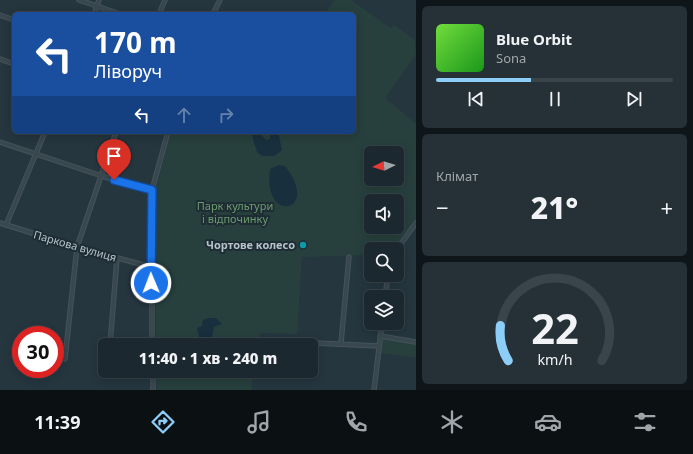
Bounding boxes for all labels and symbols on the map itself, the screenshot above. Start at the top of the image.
pin [97,139,131,180]
north arrow [364,146,404,186]
park label: Парк культури і відпочинку [197,198,273,226]
street label: Паркова вулиця [32,226,118,265]
place label: Чортове колесо [206,237,295,252]
marker: Чортове колесо [298,240,308,250]
position arrow [130,262,172,304]
speed limit sign: 30 [12,326,64,378]

